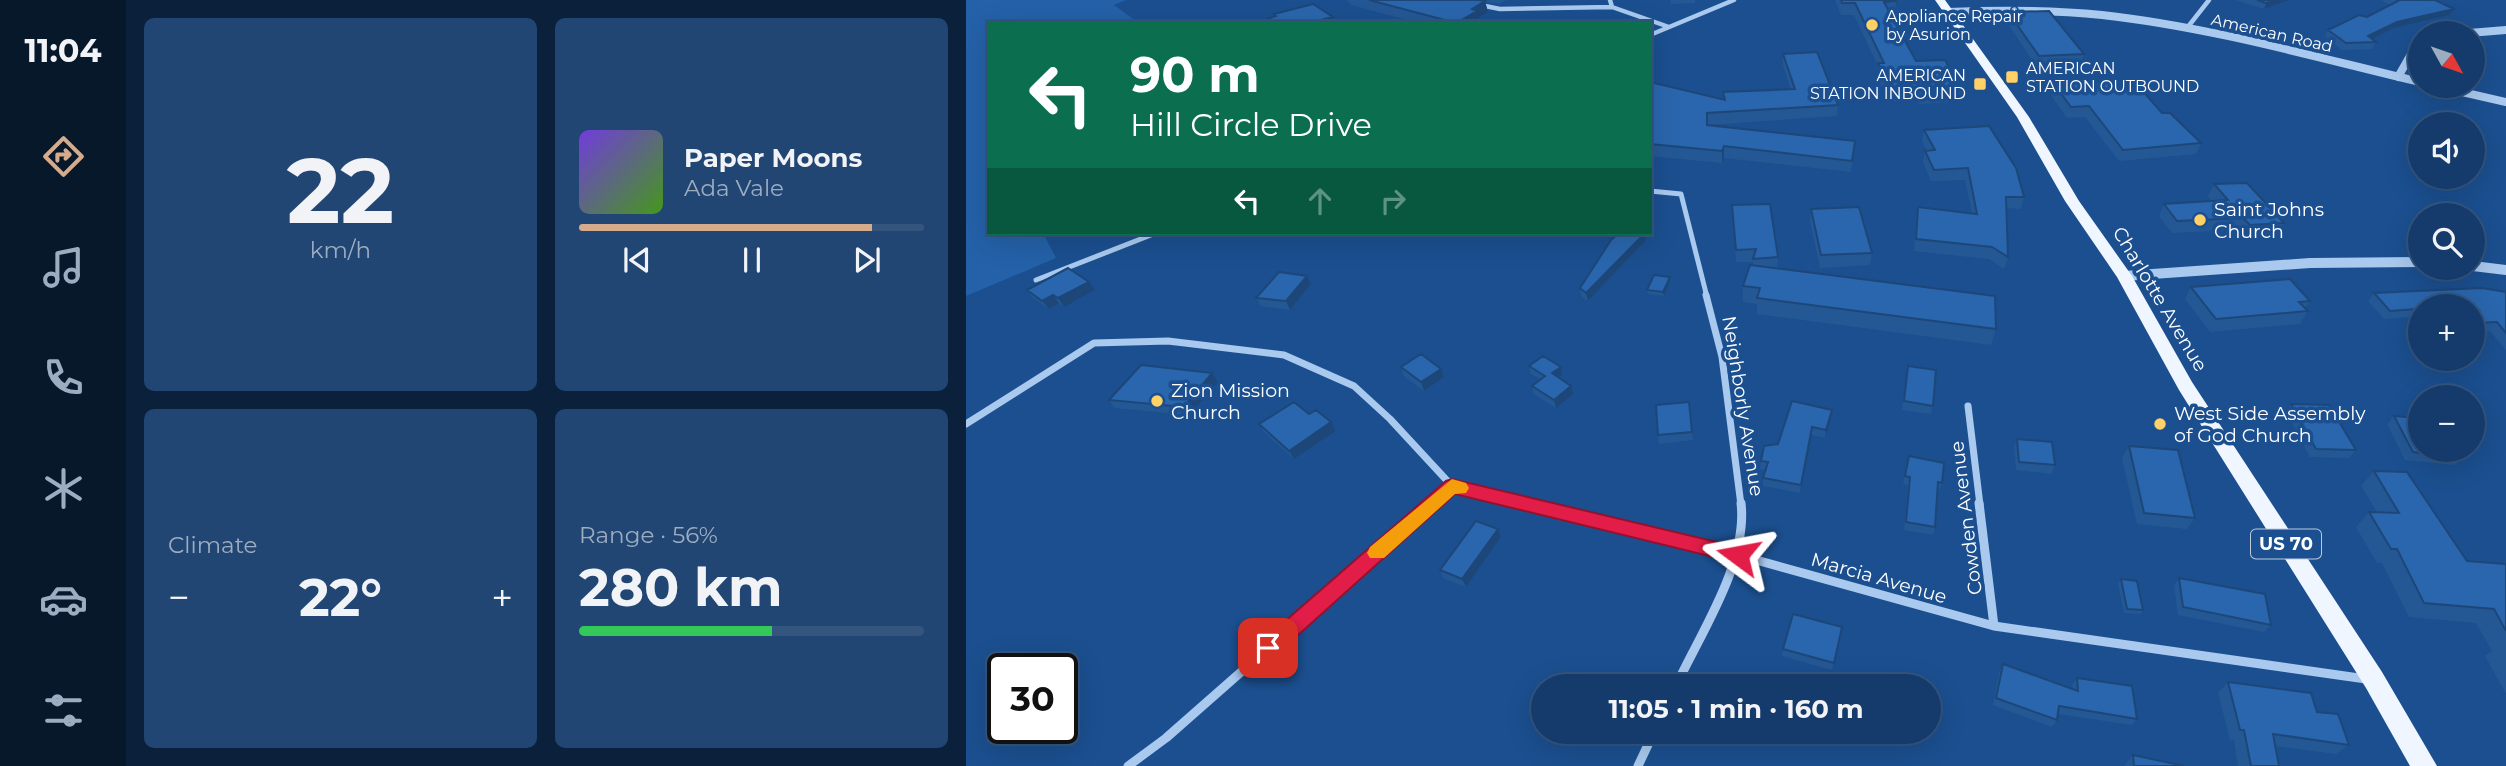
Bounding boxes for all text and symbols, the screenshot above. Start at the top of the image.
place label: Appliance Repair by Asurion [1886,7,2023,44]
street label: American Road [2209,10,2335,56]
marker: Appliance Repair by Asurion [1864,17,1880,33]
north arrow [2408,21,2485,98]
map controls [2408,21,2485,462]
text: 11:04 [24,31,102,70]
text: 90 m [1130,45,1260,104]
icon: left [1015,49,1106,140]
place label: AMERICAN STATION OUTBOUND [2026,59,2199,96]
place label: AMERICAN STATION INBOUND [1810,66,1966,103]
marker: AMERICAN STATION OUTBOUND [2004,69,2020,85]
marker: AMERICAN STATION INBOUND [1972,76,1988,92]
text: Hill Circle Drive [1130,105,1372,144]
button: sound [2408,112,2485,189]
icon: directions [39,132,88,181]
text: 22 [287,135,394,246]
text: Paper Moons [684,142,862,174]
text: Ada Vale [684,174,784,202]
icon: left [1228,182,1266,220]
icon: ahead [1301,182,1339,220]
icon: right [1374,182,1412,220]
place label: Saint Johns Church [2214,198,2324,243]
button: search [2408,203,2485,280]
marker: Saint Johns Church [2192,212,2208,228]
street label: Charlotte Avenue [2108,222,2212,376]
text: km/h [310,236,371,264]
icon: previous [618,241,656,279]
icon: pause [733,241,771,279]
icon: next [848,241,886,279]
icon: music [39,243,88,292]
button: + [2408,294,2485,371]
street label: Neighborly Avenue [1717,314,1769,498]
icon: phone [39,353,88,402]
place label: Zion Mission Church [1171,379,1290,424]
button: − [2408,385,2485,462]
marker: Zion Mission Church [1149,393,1165,409]
place label: West Side Assembly of God Church [2174,402,2366,447]
marker: West Side Assembly of God Church [2152,416,2168,432]
street label: Cowden Avenue [1945,440,1987,596]
icon: climate [39,464,88,513]
position arrow [1701,518,1775,592]
text: Range · 56% [579,521,718,549]
road number: US 70 [2251,530,2321,558]
text: Climate [168,531,257,559]
street label: Marcia Avenue [1808,548,1950,608]
text: 280 km [579,556,782,619]
text: 22° [299,566,382,629]
text: − [168,574,190,621]
text: + [491,574,513,621]
icon: car [39,575,88,624]
pin [1238,618,1298,678]
icon: arrive [1249,629,1287,667]
speed limit sign: 30 [987,653,1078,744]
icon: filters [39,686,88,735]
text: 11:05 · 1 min · 160 m [1608,693,1864,725]

